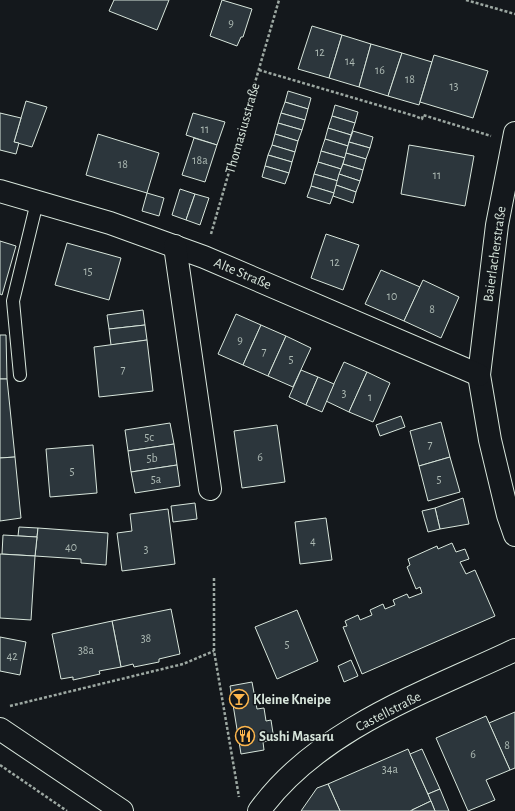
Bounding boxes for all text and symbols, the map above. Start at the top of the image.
house number: 9 [228,17,234,29]
house number: 12 [315,46,325,58]
house number: 14 [345,55,355,67]
house number: 16 [375,64,385,76]
house number: 18 [405,73,415,85]
house number: 13 [449,80,459,92]
street label: Thomasiusstraße [223,81,263,175]
house number: 11 [201,123,209,135]
house number: 18a [192,154,208,166]
house number: 18 [118,158,128,170]
house number: 11 [433,169,441,181]
street label: Baierlacherstraße [481,205,509,303]
street label: Alte Straße [212,256,273,292]
house number: 12 [330,256,340,268]
house number: 15 [83,265,93,277]
house number: 10 [387,290,397,302]
house number: 8 [429,303,435,315]
house number: 9 [237,334,243,346]
house number: 7 [261,345,267,357]
house number: 5 [288,353,294,365]
house number: 7 [120,363,126,375]
house number: 3 [342,387,347,399]
house number: 1 [368,391,372,403]
house number: 5c [144,431,154,443]
house number: 7 [427,438,433,450]
house number: 6 [257,451,263,463]
house number: 5b [146,452,158,464]
house number: 5 [69,465,75,477]
house number: 5a [151,473,162,485]
house number: 5 [436,473,442,485]
house number: 4 [310,535,316,547]
house number: 40 [65,541,77,553]
house number: 3 [144,543,149,555]
house number: 38 [141,632,152,644]
house number: 5 [284,638,290,650]
house number: 38a [78,644,95,656]
house number: 42 [6,650,18,662]
bar icon: Kleine Kneipe [228,688,250,710]
street label: Castellstraße [354,689,423,734]
place label: Kleine Kneipe [253,693,331,707]
restaurant icon: Sushi Masaru [234,725,256,747]
place label: Sushi Masaru [259,730,335,744]
house number: 8 [504,739,510,751]
house number: 6 [470,748,476,760]
house number: 34a [382,763,399,775]

